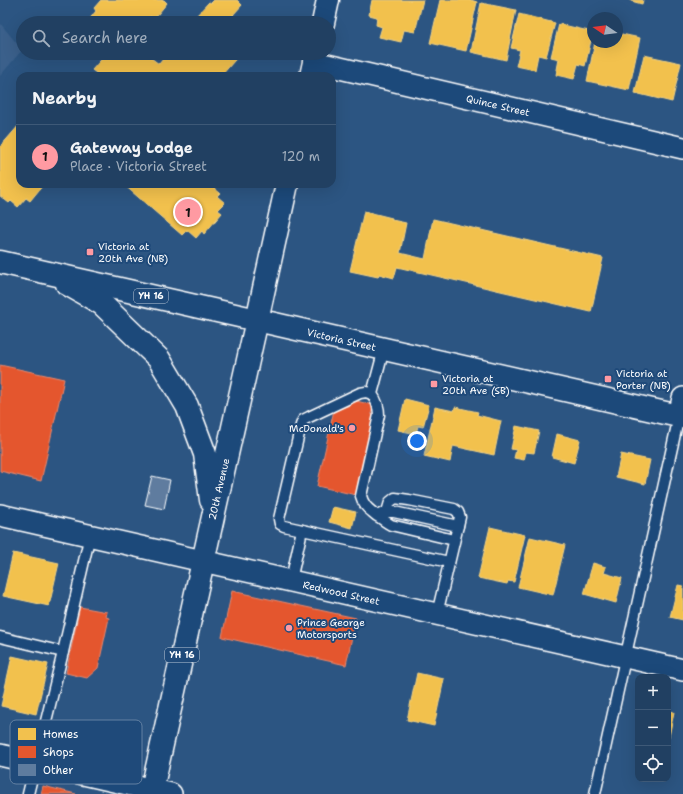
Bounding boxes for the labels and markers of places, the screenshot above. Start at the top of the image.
pin: 1 [175,197,201,227]
place label: Victoria at 20th Ave (NB) [98,240,168,265]
marker: Victoria at 20th Ave (NB) [85,247,95,257]
place label: Victoria at Porter (NB) [616,367,671,392]
place label: Victoria at 20th Ave (SB) [442,372,510,397]
marker: Victoria at Porter (NB) [603,374,613,384]
marker: Victoria at 20th Ave (SB) [429,379,439,389]
place label: McDonald's [289,422,344,435]
marker: McDonald's [347,423,357,433]
place label: Prince George Motorsports [297,616,365,641]
marker: Prince George Motorsports [284,623,294,633]

